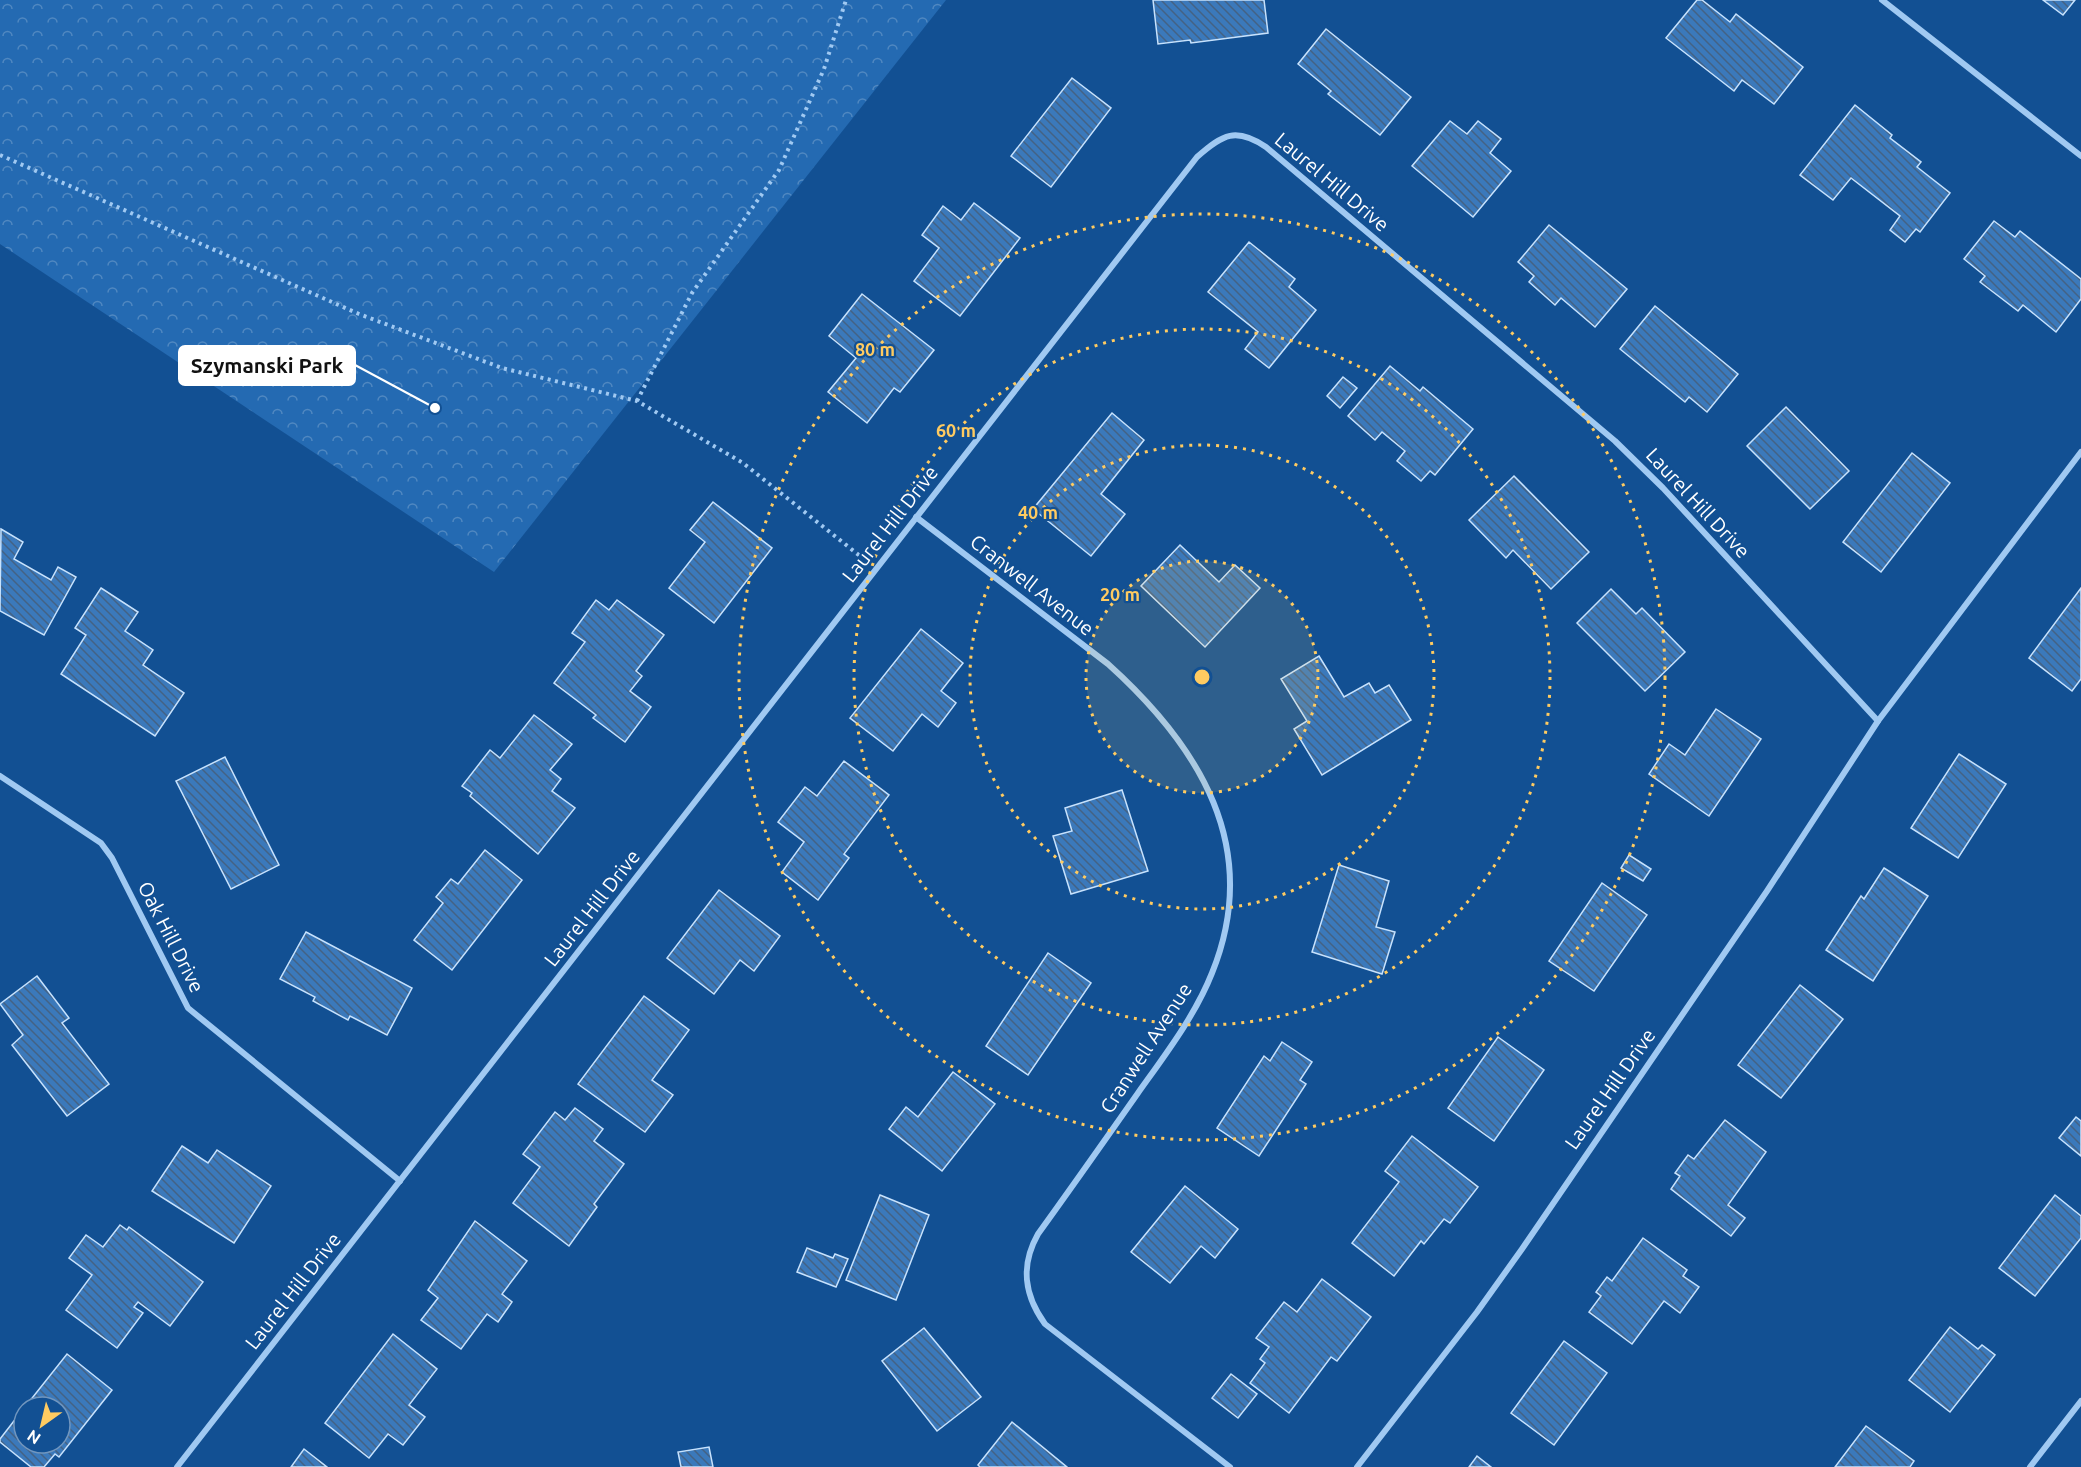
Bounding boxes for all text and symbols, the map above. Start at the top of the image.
street label: Laurel Hill Drive [1271,127,1394,236]
text: 80 m [855,339,895,359]
callout: Szymanski Park [179,346,355,385]
text: Szymanski Park [191,353,344,377]
text: 60 m [936,420,976,440]
street label: Laurel Hill Drive [1642,443,1755,562]
street label: Laurel Hill Drive [837,461,942,587]
text: 40 m [1018,502,1058,522]
street label: Cranwell Avenue [966,529,1099,640]
text: 20 m [1100,584,1140,604]
centre of rings [1192,667,1212,687]
street label: Laurel Hill Drive [539,845,644,971]
street label: Oak Hill Drive [134,877,209,996]
street label: Cranwell Avenue [1095,978,1196,1117]
street label: Laurel Hill Drive [1560,1024,1660,1153]
street label: Laurel Hill Drive [240,1228,345,1354]
north arrow [12,1395,72,1455]
text: N [24,1427,44,1448]

